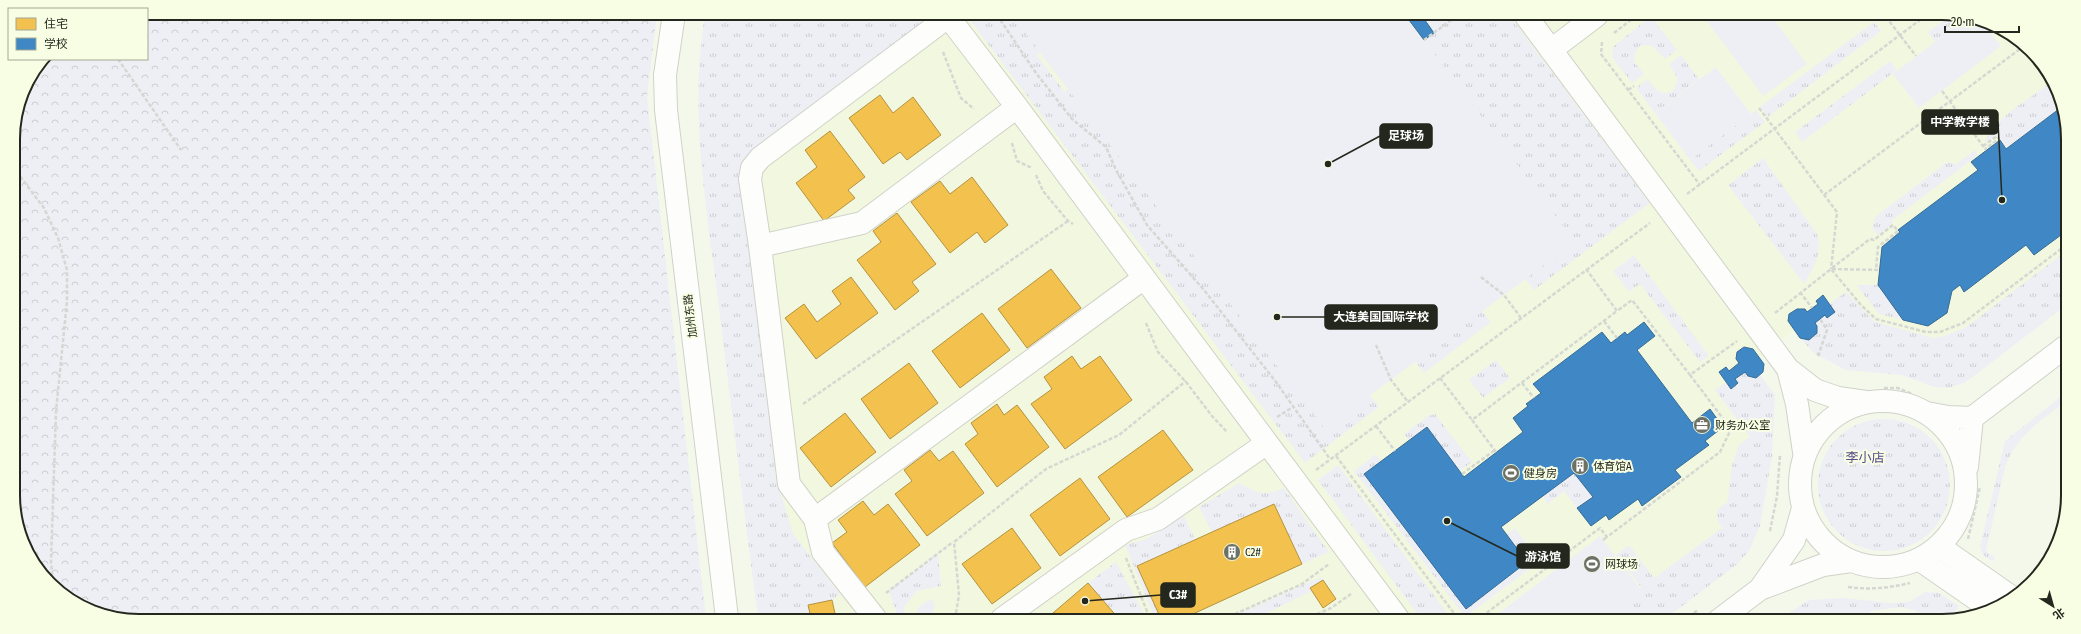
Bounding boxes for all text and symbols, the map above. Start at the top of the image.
legend [8,8,148,60]
scale bar [1945,8,2019,34]
text: 20 m [1951,15,1975,29]
text: 住宅 [44,17,68,31]
text: 学校 [44,37,68,51]
callout: 中学教学楼 [1922,110,1998,134]
text: 中学教学楼 [1930,115,1990,129]
callout: 足球场 [1380,124,1432,148]
text: 足球场 [1388,129,1424,143]
street label: 加州东路 [681,293,700,339]
callout: 大连美国国际学校 [1325,305,1437,329]
text: 大连美国国际学校 [1333,310,1429,324]
office icon: 财务办公室 [1692,415,1712,435]
place label: 财务办公室 [1715,419,1770,432]
district label: 李小店 [1845,450,1885,465]
building icon: 体育馆A [1570,456,1590,476]
place label: 体育馆A [1593,460,1632,473]
sports icon: 健身房 [1501,463,1521,483]
place label: 健身房 [1524,467,1557,480]
building icon: C2# [1222,542,1242,562]
callout: 游泳馆 [1517,544,1569,568]
place label: C2# [1245,546,1261,559]
text: 游泳馆 [1525,550,1561,564]
sports icon: 网球场 [1582,554,1602,574]
place label: 网球场 [1605,558,1638,571]
callout: C3# [1161,583,1195,607]
north arrow [2033,586,2073,626]
text: C3# [1169,588,1187,602]
text: 北 [2050,605,2067,622]

